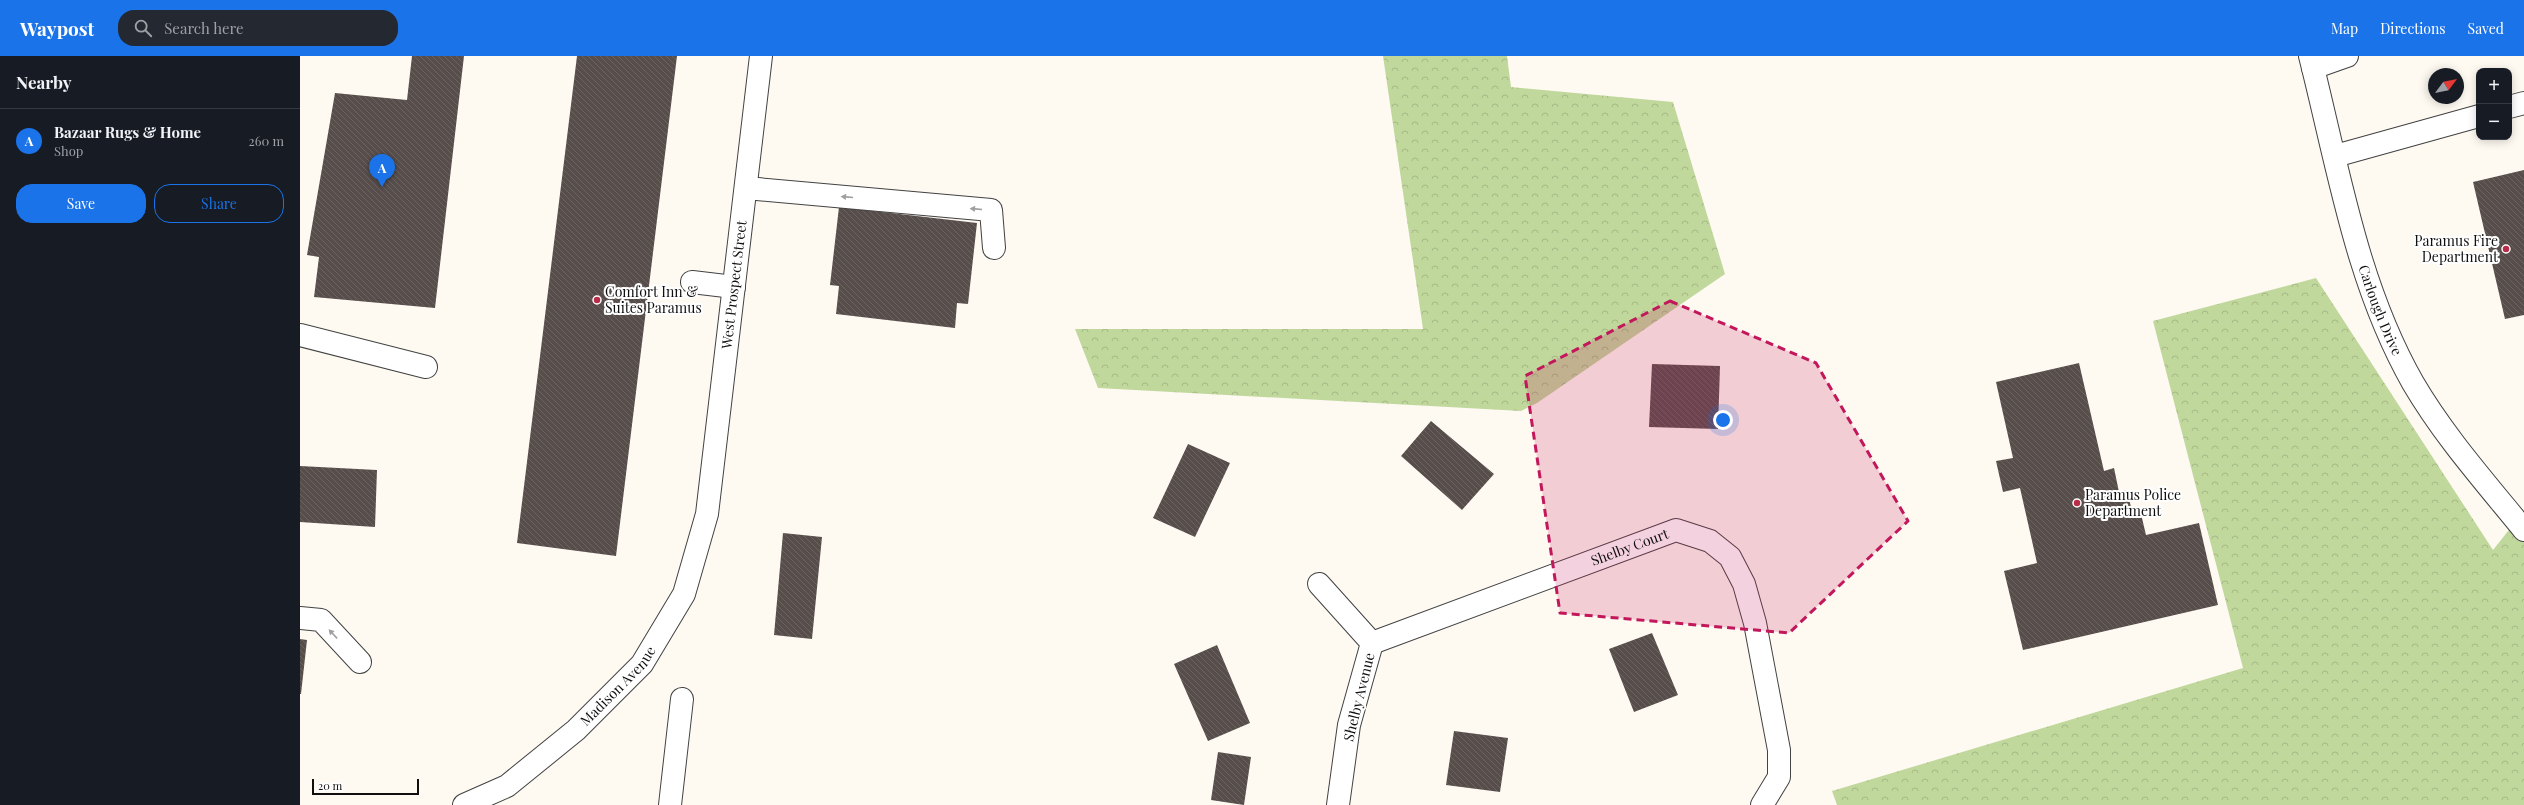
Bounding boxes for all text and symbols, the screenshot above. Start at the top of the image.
search box [118,10,398,46]
text: Waypost [20,15,94,41]
icon: search [132,17,154,39]
text: Search here [164,18,244,38]
text: Map [2331,19,2358,38]
text: Directions [2380,19,2446,38]
text: Saved [2468,19,2504,38]
north arrow [2428,68,2464,104]
map controls [2476,68,2512,140]
button: + [2476,68,2512,104]
text: Nearby [16,71,71,93]
button: − [2476,104,2512,140]
text: Bazaar Rugs & Home [54,122,201,142]
text: A [25,132,33,149]
text: 260 m [248,132,284,149]
text: Shop [54,142,83,159]
pin: A [369,154,395,187]
button: Save [16,184,146,223]
button: Share [154,184,284,223]
one-way arrow [841,194,853,200]
one-way arrow [970,205,982,212]
street label: West Prospect Street [716,218,751,351]
place label: Paramus Fire Department [2414,231,2499,266]
marker: Paramus Fire Department [2501,244,2511,254]
street label: Carlough Drive [2354,262,2407,358]
place label: Comfort Inn & Suites Paramus [605,282,702,317]
marker: Comfort Inn & Suites Paramus [592,295,602,305]
your location [1713,410,1733,430]
place label: Paramus Police Department [2085,485,2181,520]
marker: Paramus Police Department [2072,498,2082,508]
street label: Shelby Court [1588,523,1672,570]
one-way arrow [329,628,338,639]
street label: Madison Avenue [576,642,660,730]
street label: Shelby Avenue [1338,651,1379,743]
scale bar [312,777,419,796]
text: 20 m [318,778,342,793]

